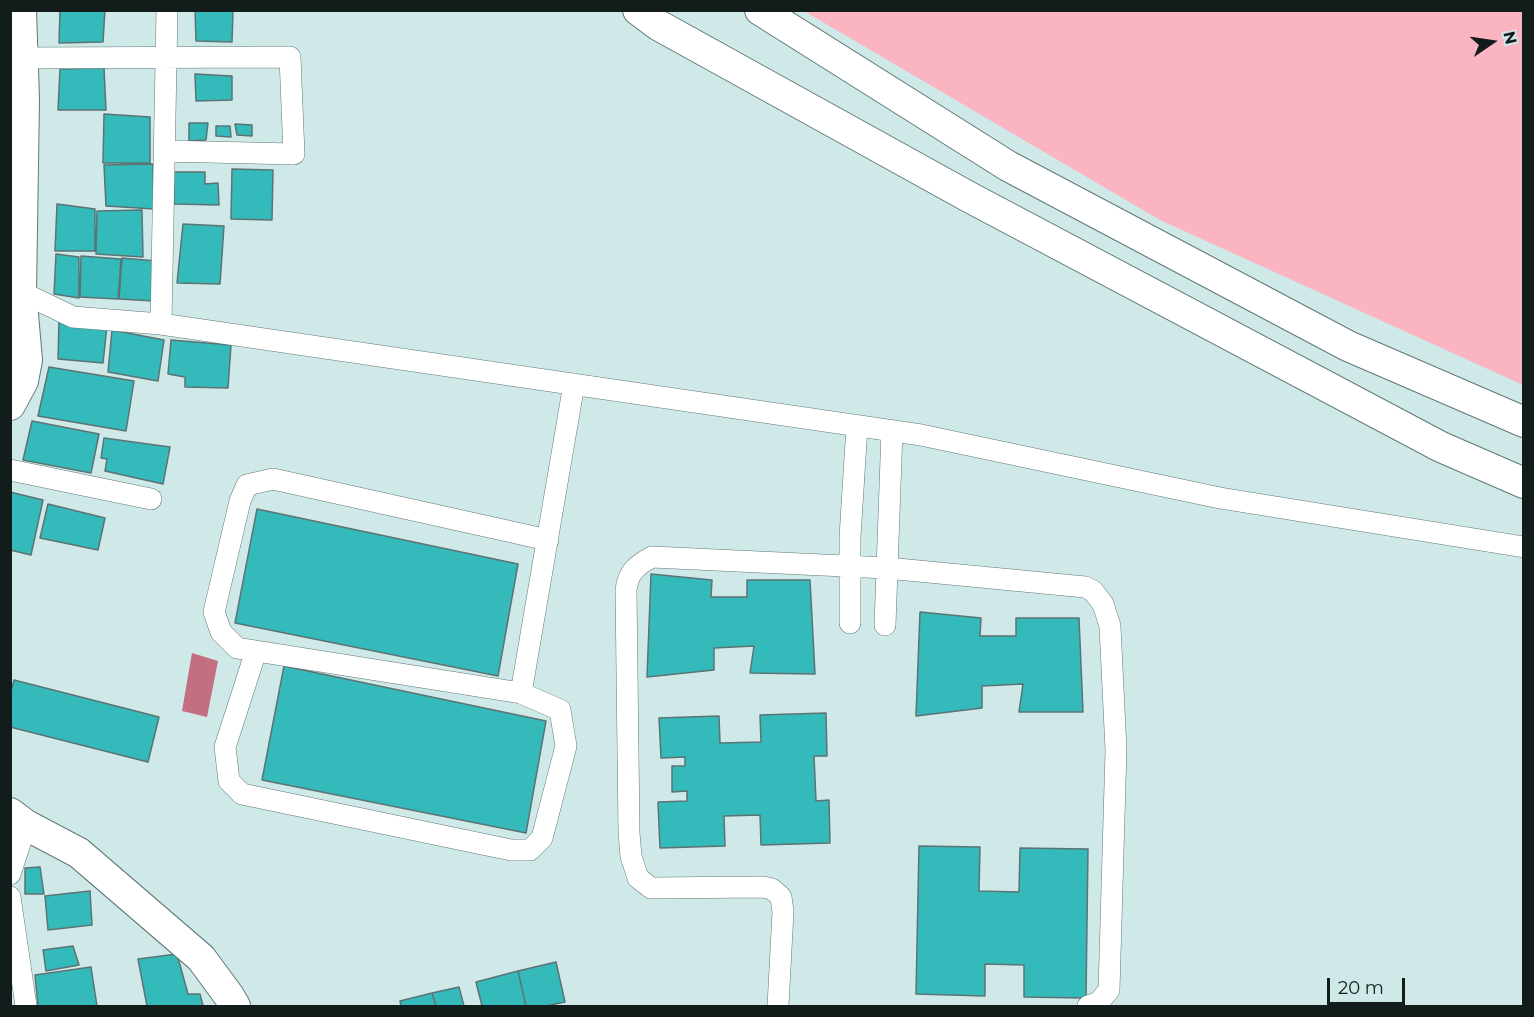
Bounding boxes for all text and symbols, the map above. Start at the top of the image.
north arrow [1462,12,1522,72]
text: N [1499,29,1521,46]
scale bar [1330,966,1408,1004]
text: 20 m [1338,977,1384,999]

